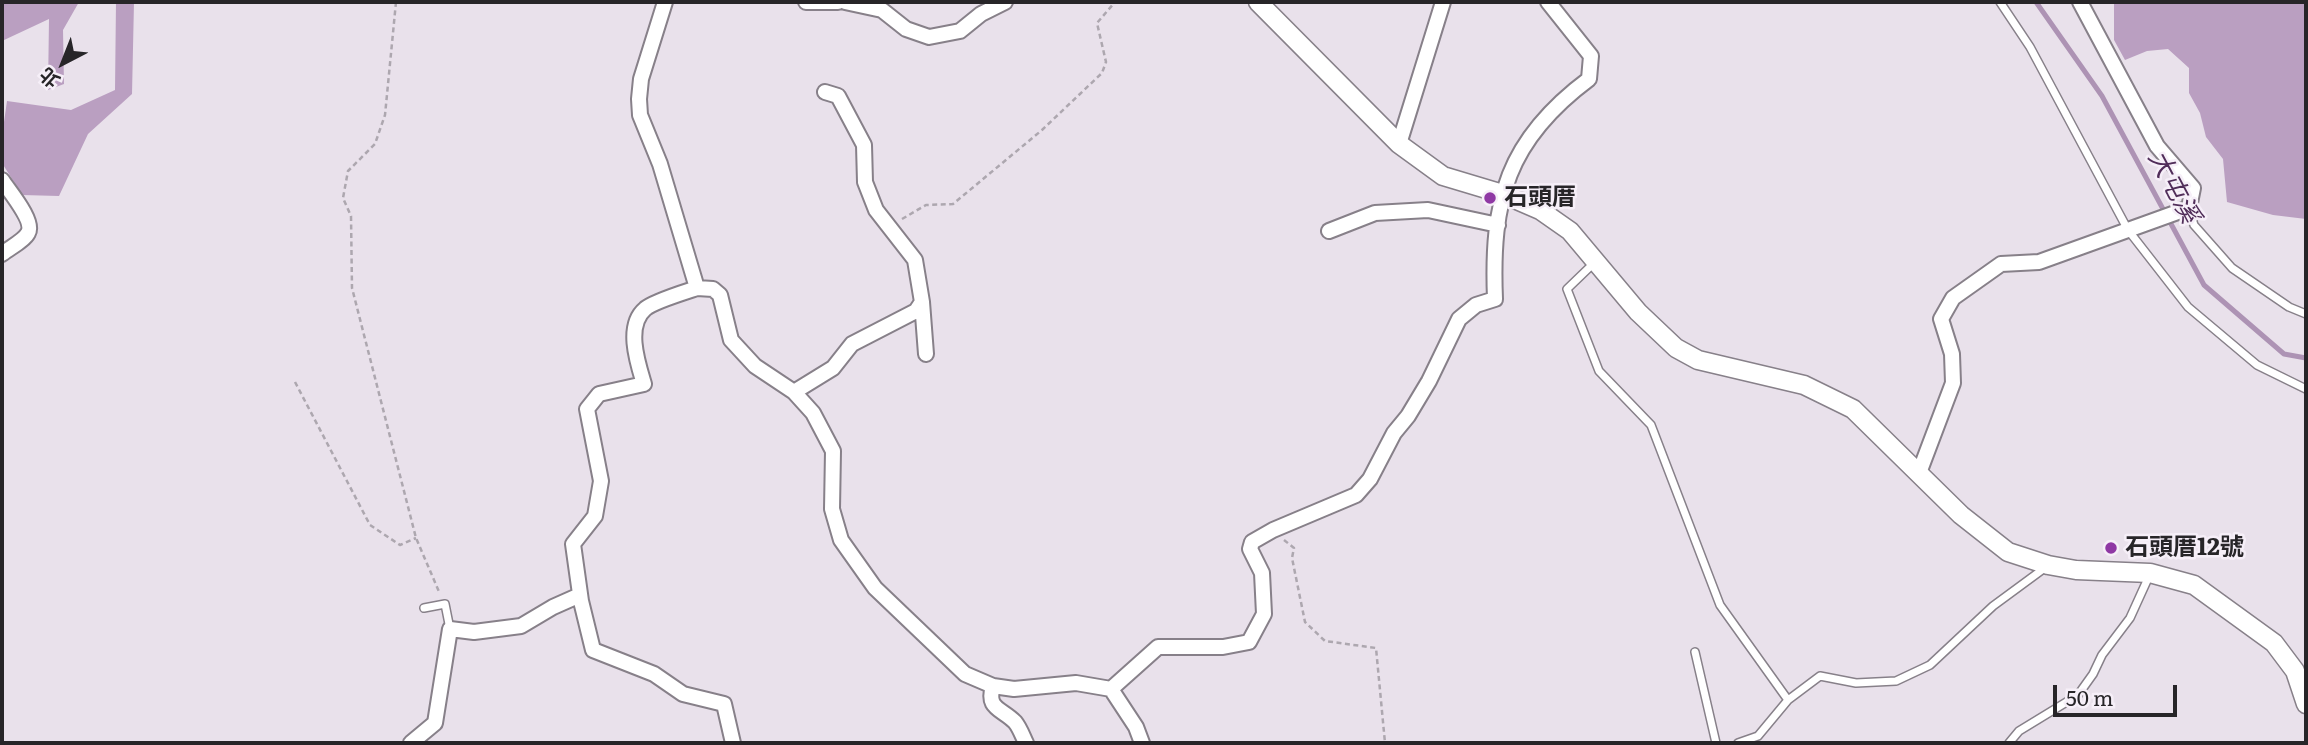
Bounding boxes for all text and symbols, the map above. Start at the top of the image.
north arrow [28,28,98,98]
text: 北 [33,62,65,95]
water label: 大屯溪 [2141,145,2205,229]
place label: 石頭厝 [1504,184,1576,212]
marker: 石頭厝 [1482,190,1498,206]
place label: 石頭厝12號 [2125,534,2244,562]
marker: 石頭厝12號 [2103,540,2119,556]
scale bar [2056,672,2180,716]
text: 50 m [2066,681,2113,712]

